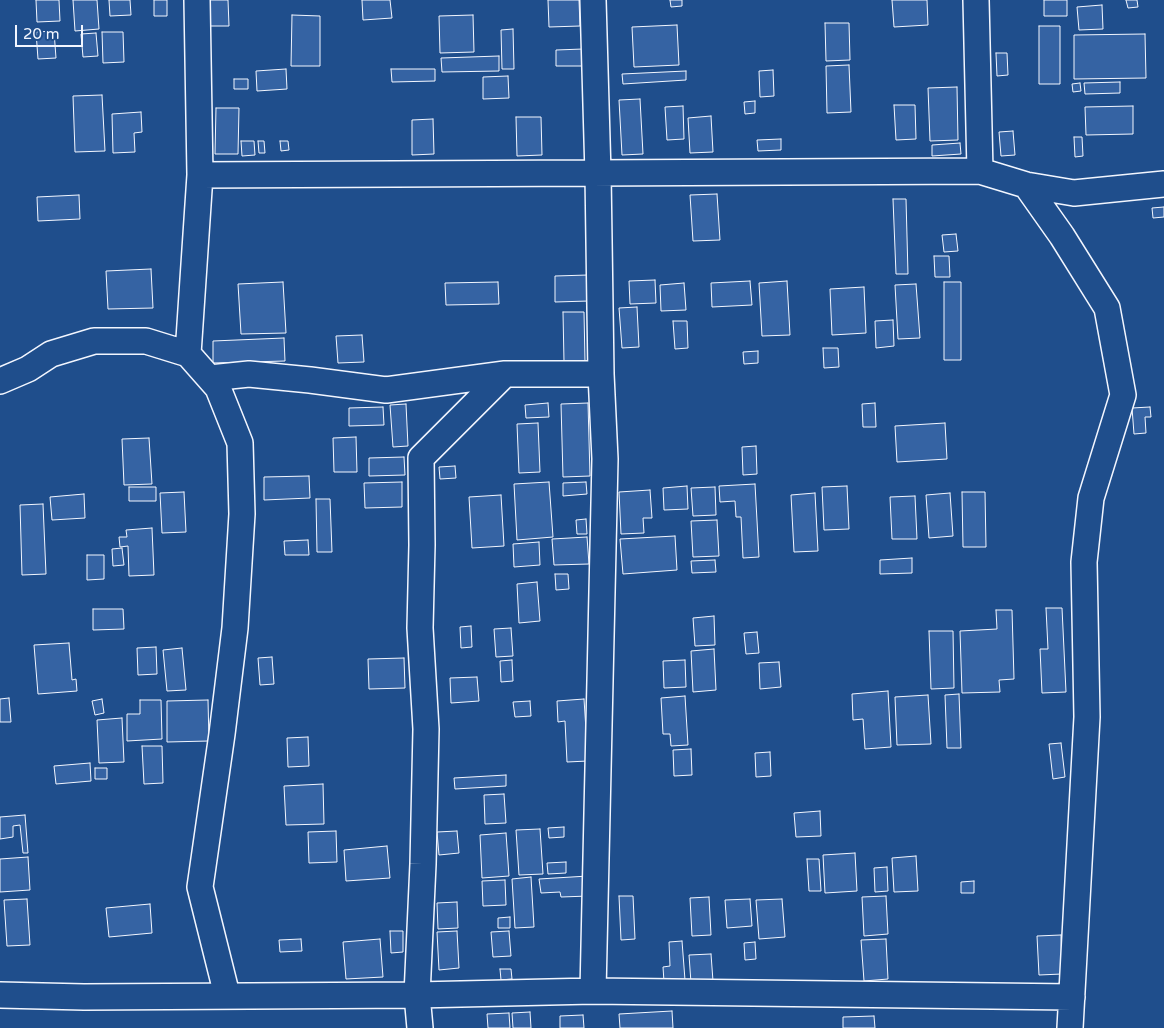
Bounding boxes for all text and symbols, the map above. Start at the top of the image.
scale bar [18,15,85,47]
text: 20 m [23,25,60,43]

